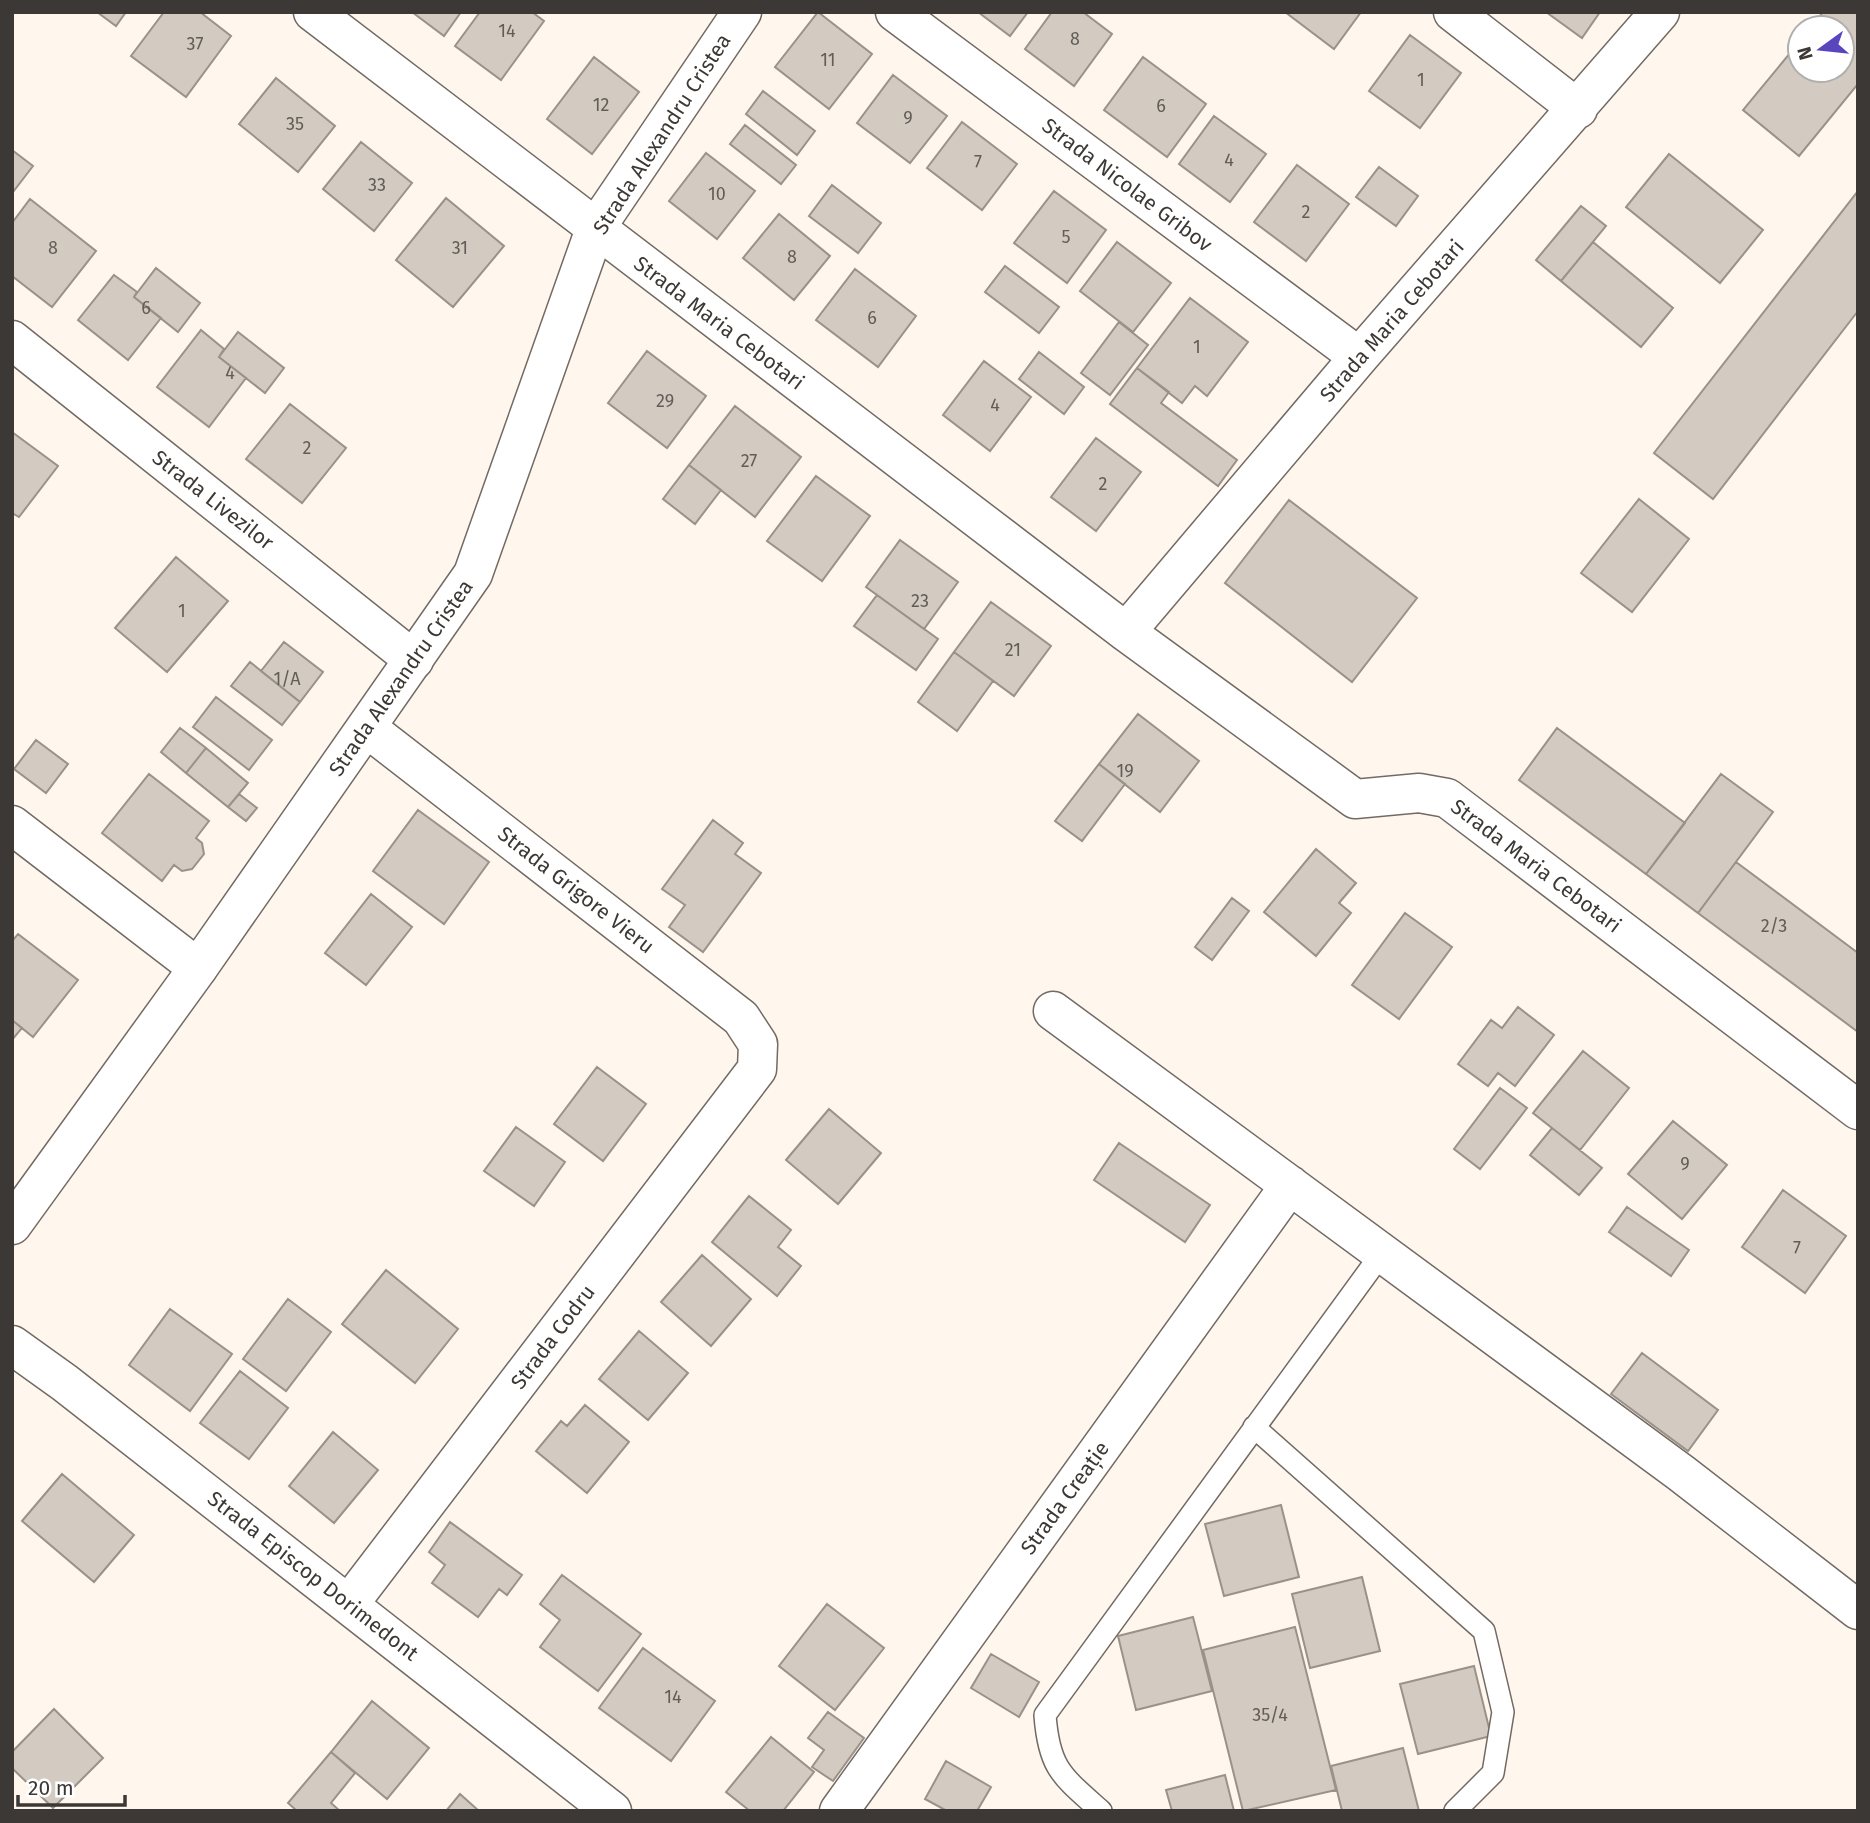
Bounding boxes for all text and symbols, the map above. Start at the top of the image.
north arrow [1786,14,1856,84]
house number: 14 [498,20,516,42]
house number: 8 [1070,28,1080,50]
street label: Strada Alexandru Cristea [587,29,737,239]
house number: 37 [187,33,203,55]
text: N [1792,44,1818,62]
house number: 11 [820,49,836,71]
house number: 1 [1417,69,1425,91]
house number: 12 [593,94,609,116]
house number: 6 [1156,95,1166,117]
house number: 9 [903,107,913,129]
house number: 35 [286,113,304,135]
street label: Strada Nicolae Gribov [1037,113,1218,258]
house number: 4 [1224,149,1234,171]
house number: 7 [974,151,982,173]
house number: 33 [368,174,386,196]
house number: 10 [708,183,726,205]
house number: 2 [1302,201,1311,223]
house number: 5 [1061,226,1071,248]
street label: Strada Maria Cebotari [1314,235,1470,407]
house number: 8 [48,237,58,259]
house number: 31 [452,237,468,259]
house number: 8 [787,246,797,268]
street label: Strada Maria Cebotari [629,250,809,396]
house number: 6 [141,297,151,319]
house number: 6 [867,307,877,329]
house number: 1 [1193,336,1201,358]
house number: 4 [225,362,235,384]
house number: 29 [656,390,674,412]
house number: 4 [990,394,1000,416]
house number: 2 [303,437,312,459]
street label: Strada Livezilor [147,445,279,555]
house number: 27 [741,450,757,472]
house number: 2 [1099,473,1108,495]
street label: Strada Alexandru Cristea [323,575,479,781]
house number: 23 [911,590,929,612]
house number: 1 [178,600,186,622]
house number: 21 [1005,639,1021,661]
house number: 1/A [274,668,301,690]
house number: 19 [1116,760,1134,782]
street label: Strada Maria Cebotari [1446,793,1626,939]
street label: Strada Grigore Vieru [493,821,659,959]
house number: 2/3 [1761,915,1787,937]
house number: 9 [1680,1153,1690,1175]
house number: 7 [1793,1237,1801,1259]
street label: Strada Codru [505,1280,601,1394]
street label: Strada Creație [1015,1436,1115,1560]
street label: Strada Episcop Dorimedont [202,1486,424,1667]
house number: 14 [664,1686,682,1708]
house number: 35/4 [1252,1704,1288,1726]
scale bar [18,1764,124,1808]
text: 20 m [28,1775,74,1801]

